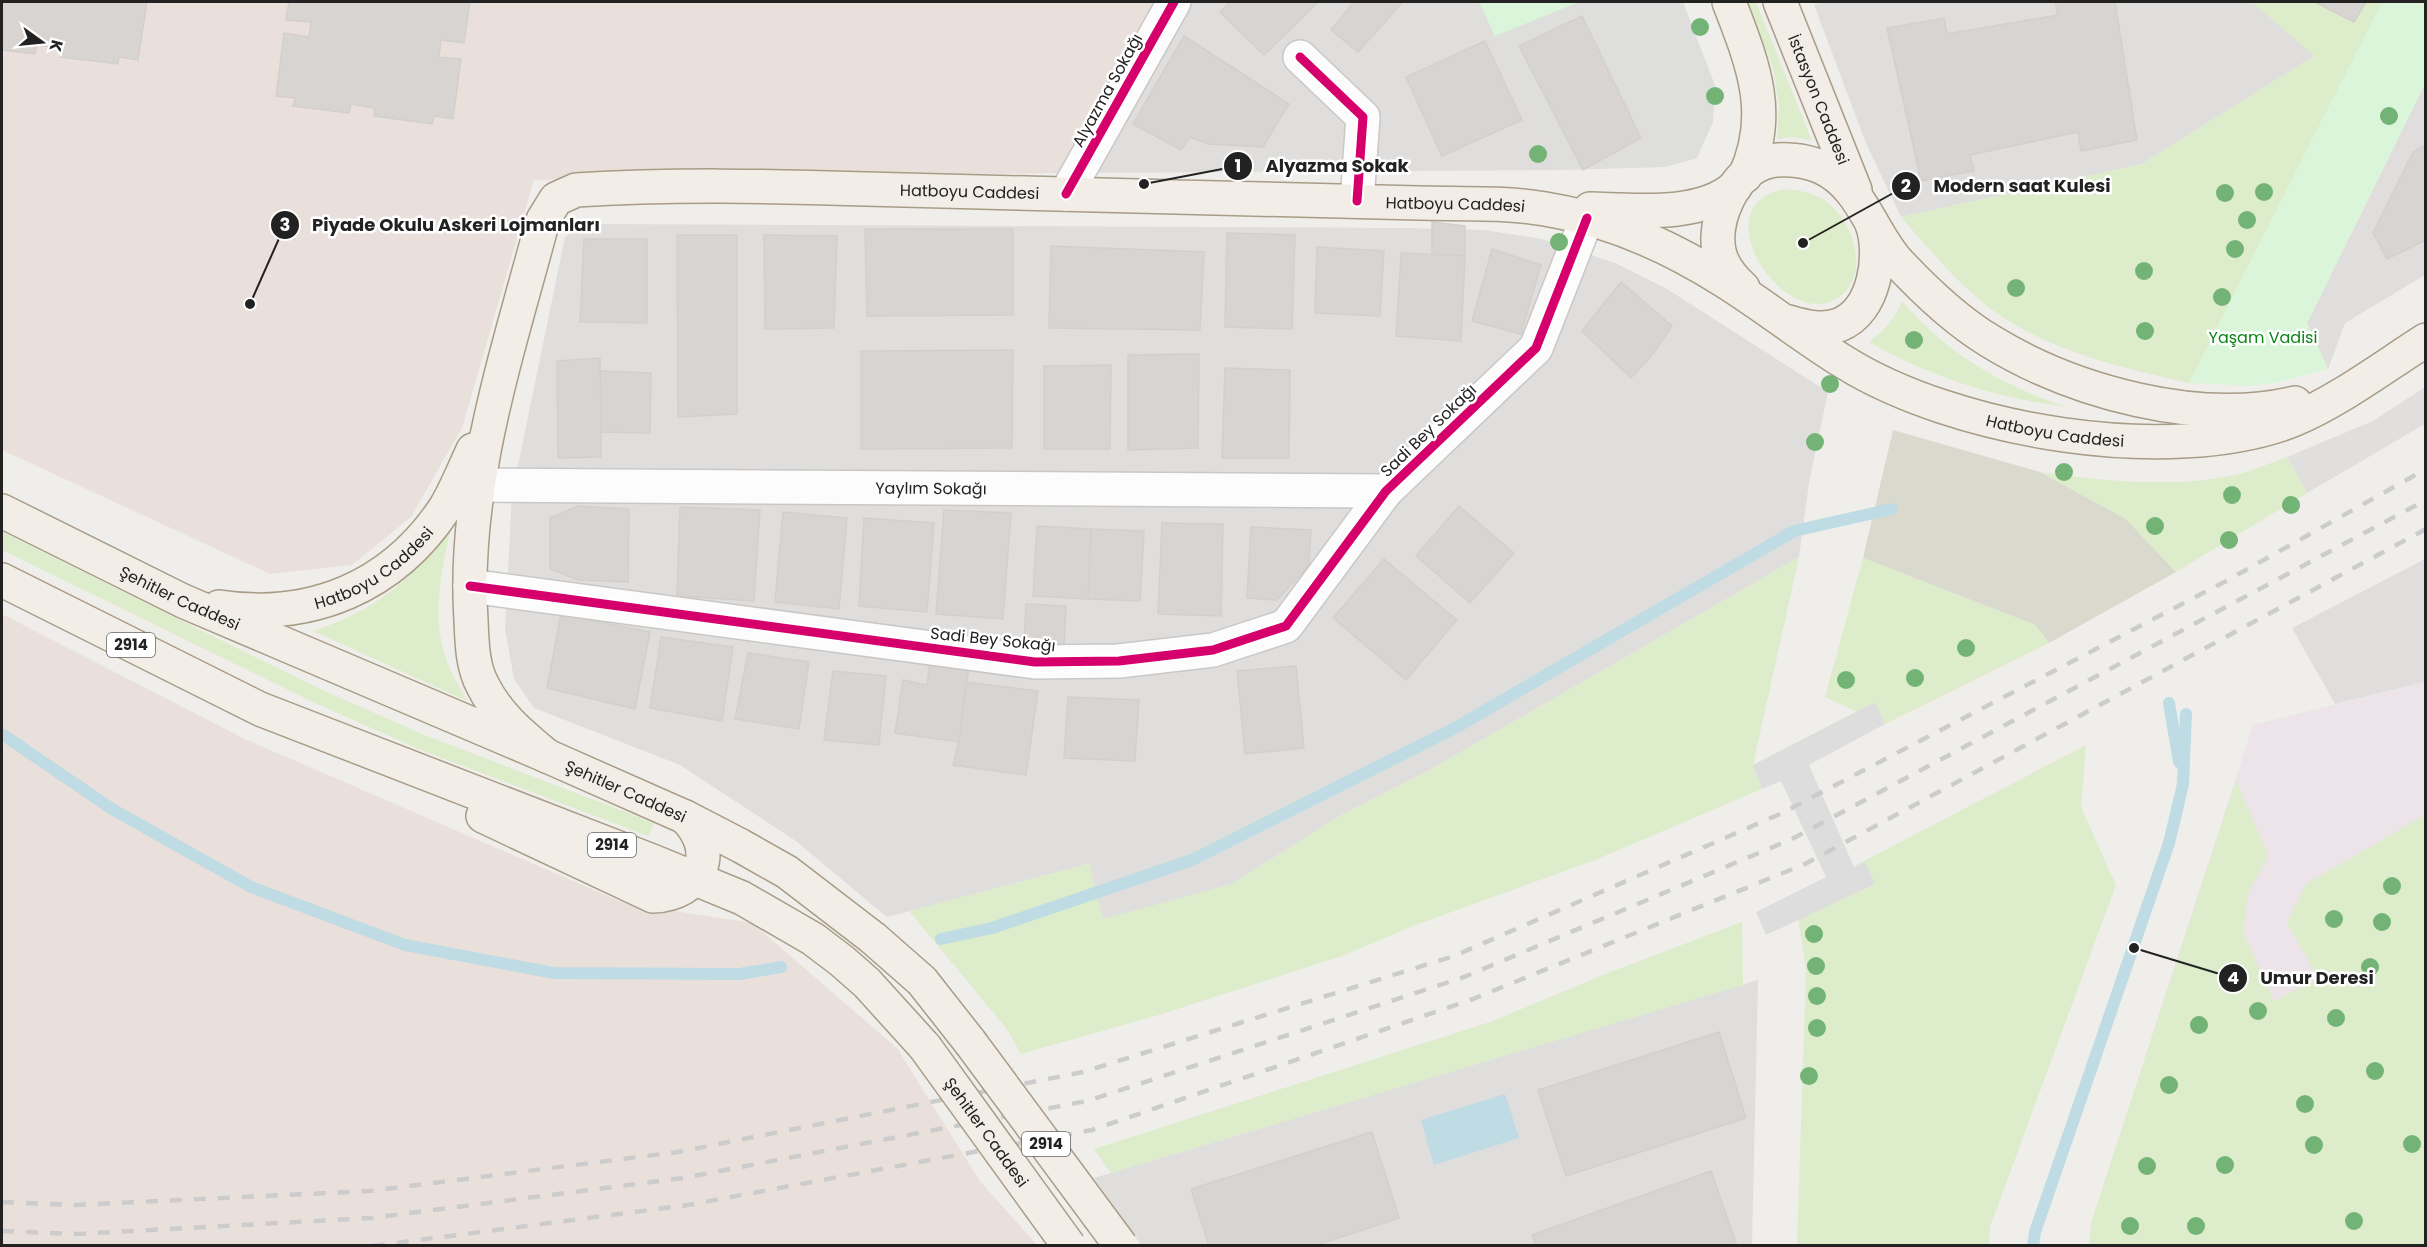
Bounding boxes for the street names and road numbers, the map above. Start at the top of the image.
street label: Alyazma Sokağı [1067,29,1148,151]
street label: İstasyon Caddesi [1782,31,1855,168]
street label: Hatboyu Caddesi [900,179,1040,205]
street label: Hatboyu Caddesi [1385,191,1526,218]
street label: Sadi Bey Sokağı [1375,378,1482,482]
street label: Hatboyu Caddesi [1984,409,2125,453]
street label: Yaylım Sokağı [875,477,987,500]
street label: Hatboyu Caddesi [312,522,439,615]
street label: Şehitler Caddesi [116,560,244,636]
street label: Sadi Bey Sokağı [929,621,1057,658]
road number: 2914 [107,633,155,657]
street label: Şehitler Caddesi [561,754,690,828]
road number: 2914 [588,833,636,857]
street label: Şehitler Caddesi [939,1073,1034,1192]
road number: 2914 [1022,1132,1070,1156]

